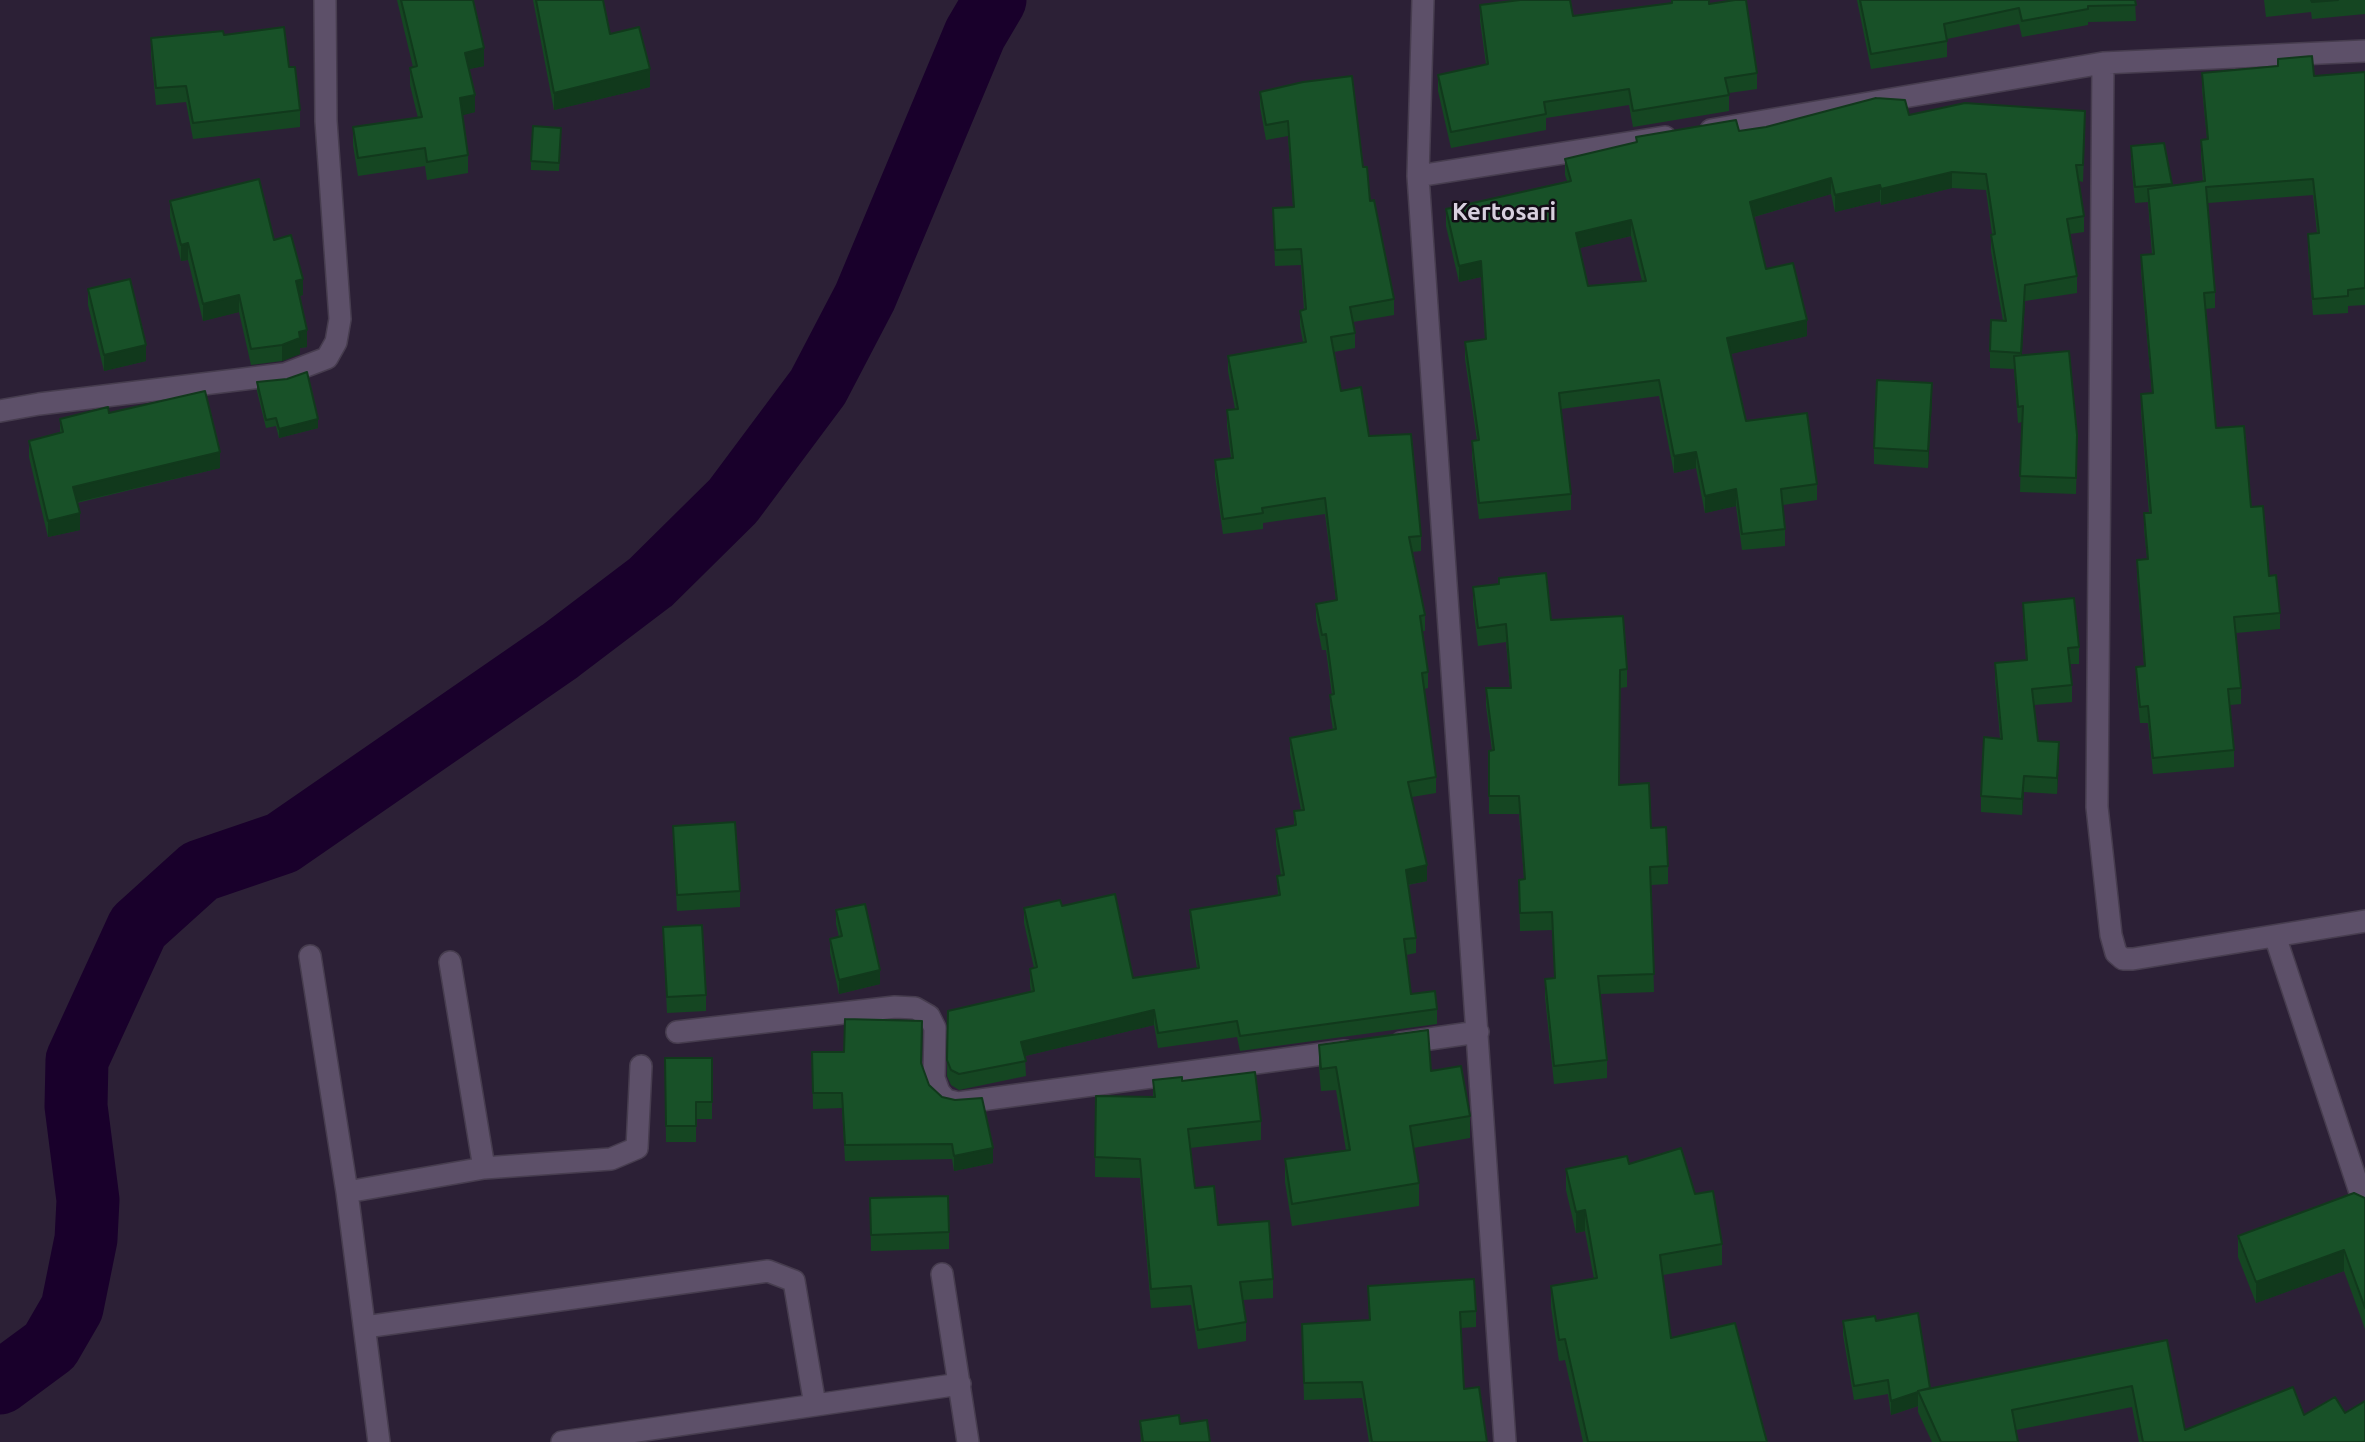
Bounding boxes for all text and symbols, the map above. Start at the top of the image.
district label: Kertosari [1452,198,1556,226]

